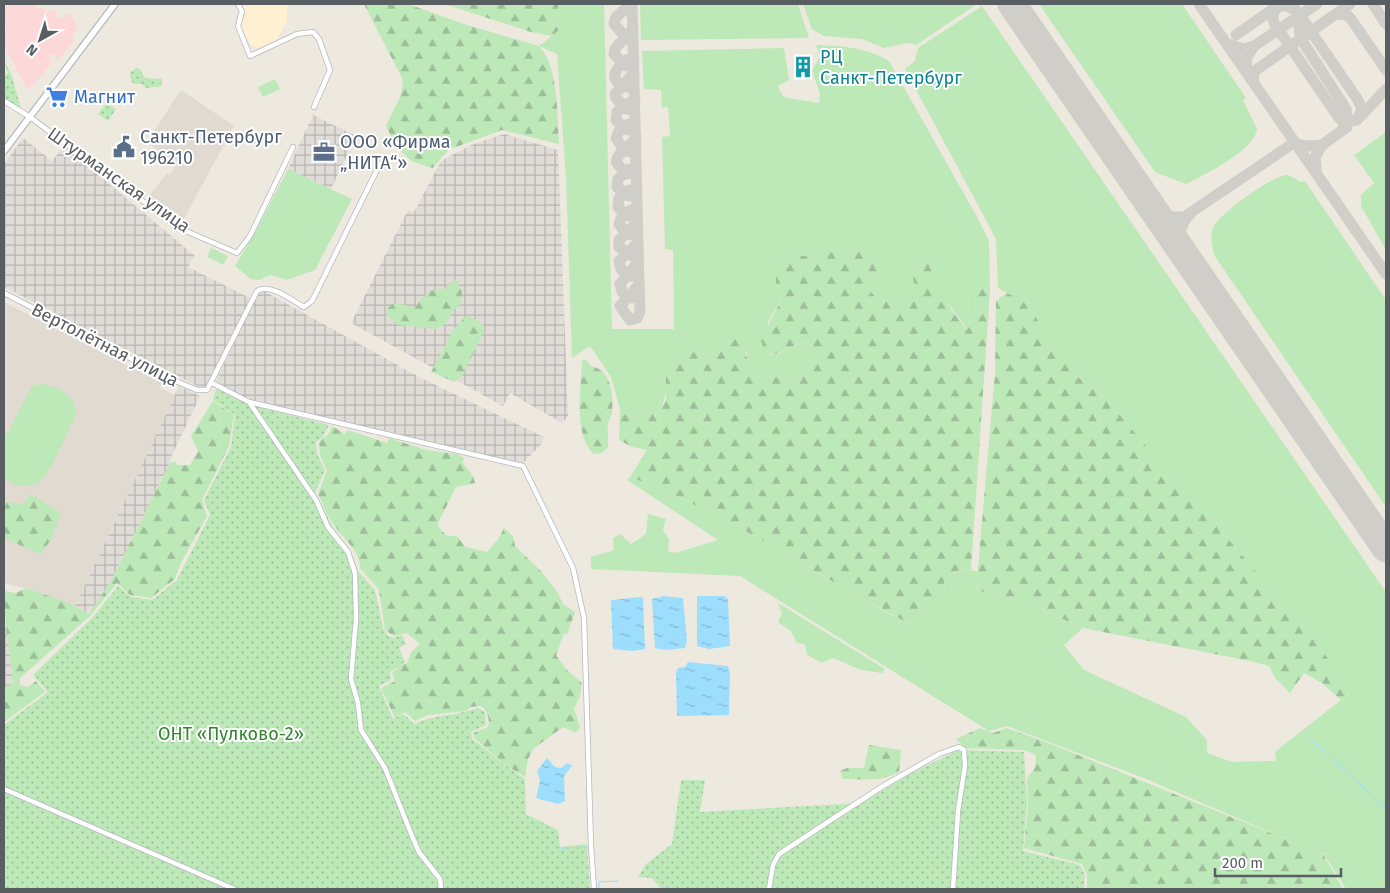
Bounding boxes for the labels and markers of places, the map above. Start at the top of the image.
place label: РЦ Санкт-Петербург [820,46,962,89]
building icon: РЦ Санкт-Петербург [790,54,816,80]
supermarket icon: Магнит [44,84,70,110]
place label: Магнит [74,86,136,108]
place label: Санкт-Петербург 196210 [140,126,282,169]
place label: ООО «Фирма „НИТА“» [340,131,451,174]
public building icon: Санкт-Петербург 196210 [111,134,137,160]
office icon: ООО «Фирма „НИТА“» [311,139,337,165]

